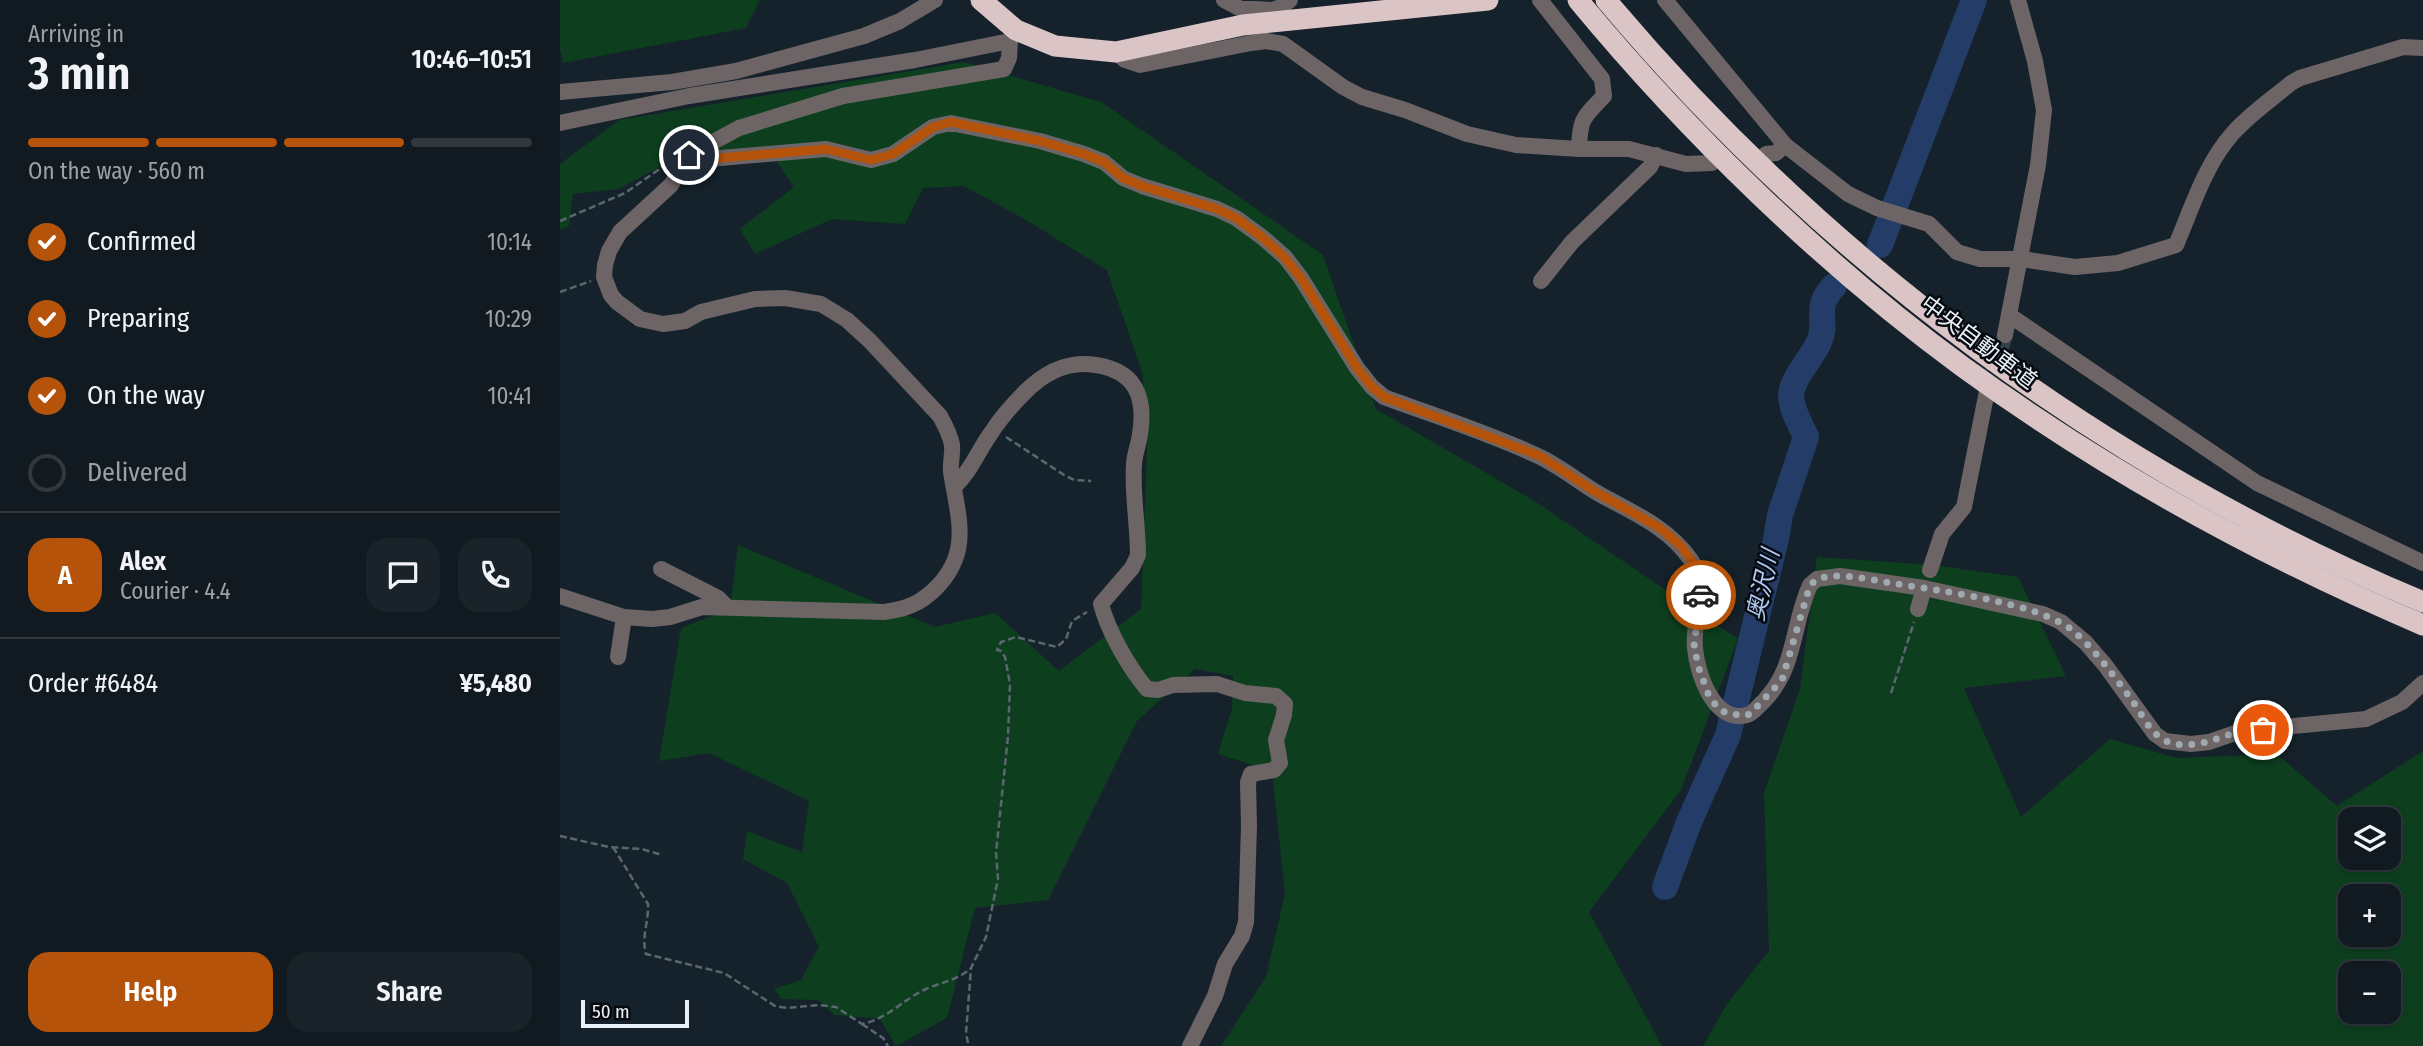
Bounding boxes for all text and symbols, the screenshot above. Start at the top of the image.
text: Arriving in [28,20,124,48]
text: 10:46–10:51 [411,44,532,75]
text: 3 min [28,46,131,101]
pin [659,125,719,185]
icon: home [670,136,708,174]
text: On the way · 560 m [28,157,205,185]
icon: check [28,223,66,261]
text: Confirmed [87,226,197,257]
text: 10:14 [487,228,532,256]
street label: 中央自動車道 [1915,289,2043,395]
icon: check [28,300,66,338]
text: Preparing [87,303,189,334]
text: 10:29 [485,305,532,333]
icon: check [28,377,66,415]
text: On the way [87,380,205,411]
text: 10:41 [487,382,532,410]
text: Delivered [87,457,188,488]
button: chat [366,538,440,612]
button: phone [458,538,532,612]
water label: 奥沢川 [1741,544,1785,623]
text: Alex [120,546,166,577]
text: A [58,560,72,591]
courier [1666,560,1736,630]
icon: car [1682,576,1720,614]
text: Courier · 4.4 [120,577,231,605]
text: Order #6484 [28,668,158,699]
text: ¥5,480 [459,668,532,699]
pin [2233,700,2293,760]
icon: bag [2244,711,2282,749]
map controls [2338,807,2401,1024]
button: layers [2338,807,2401,870]
button: + [2338,884,2401,947]
button: Help [28,952,273,1032]
button: Share [287,952,532,1032]
button: − [2338,961,2401,1024]
scale bar [581,997,690,1029]
text: 50 m [592,1000,630,1023]

